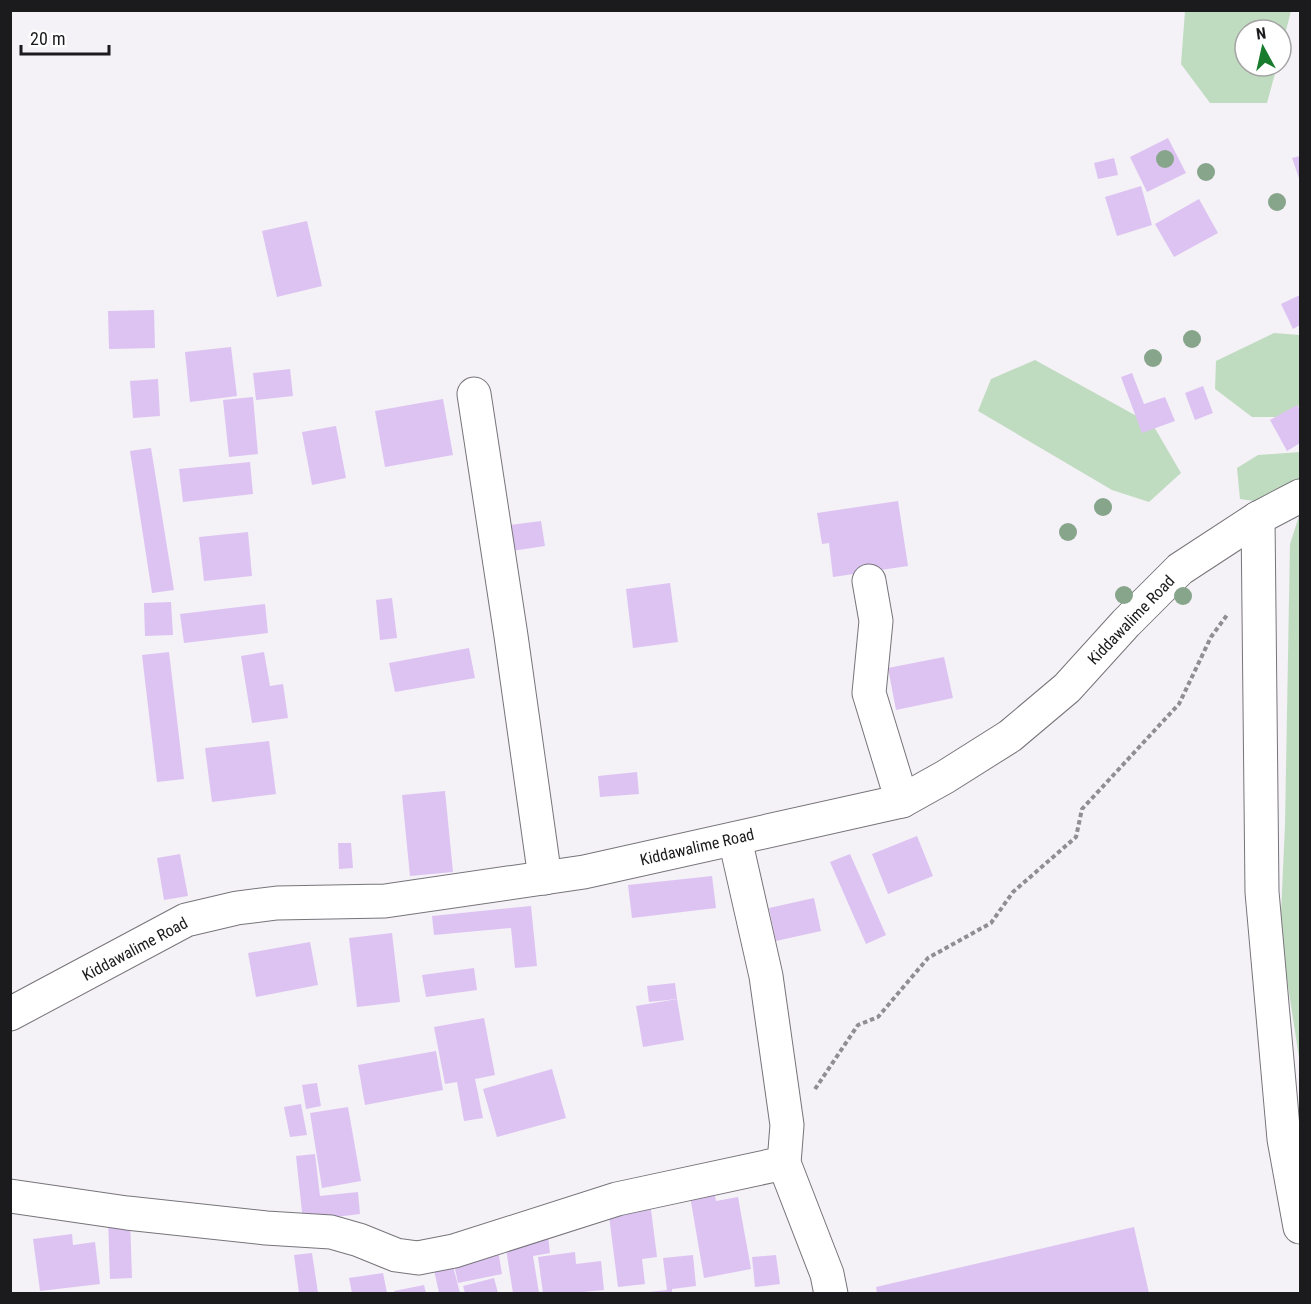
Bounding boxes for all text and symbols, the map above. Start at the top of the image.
scale bar [21,18,110,56]
north arrow [1233,18,1293,78]
text: N [1255,24,1267,44]
text: 20 m [30,28,65,49]
street label: Kiddawalime Road [1084,571,1178,669]
street label: Kiddawalime Road [638,825,756,869]
street label: Kiddawalime Road [79,913,191,985]

